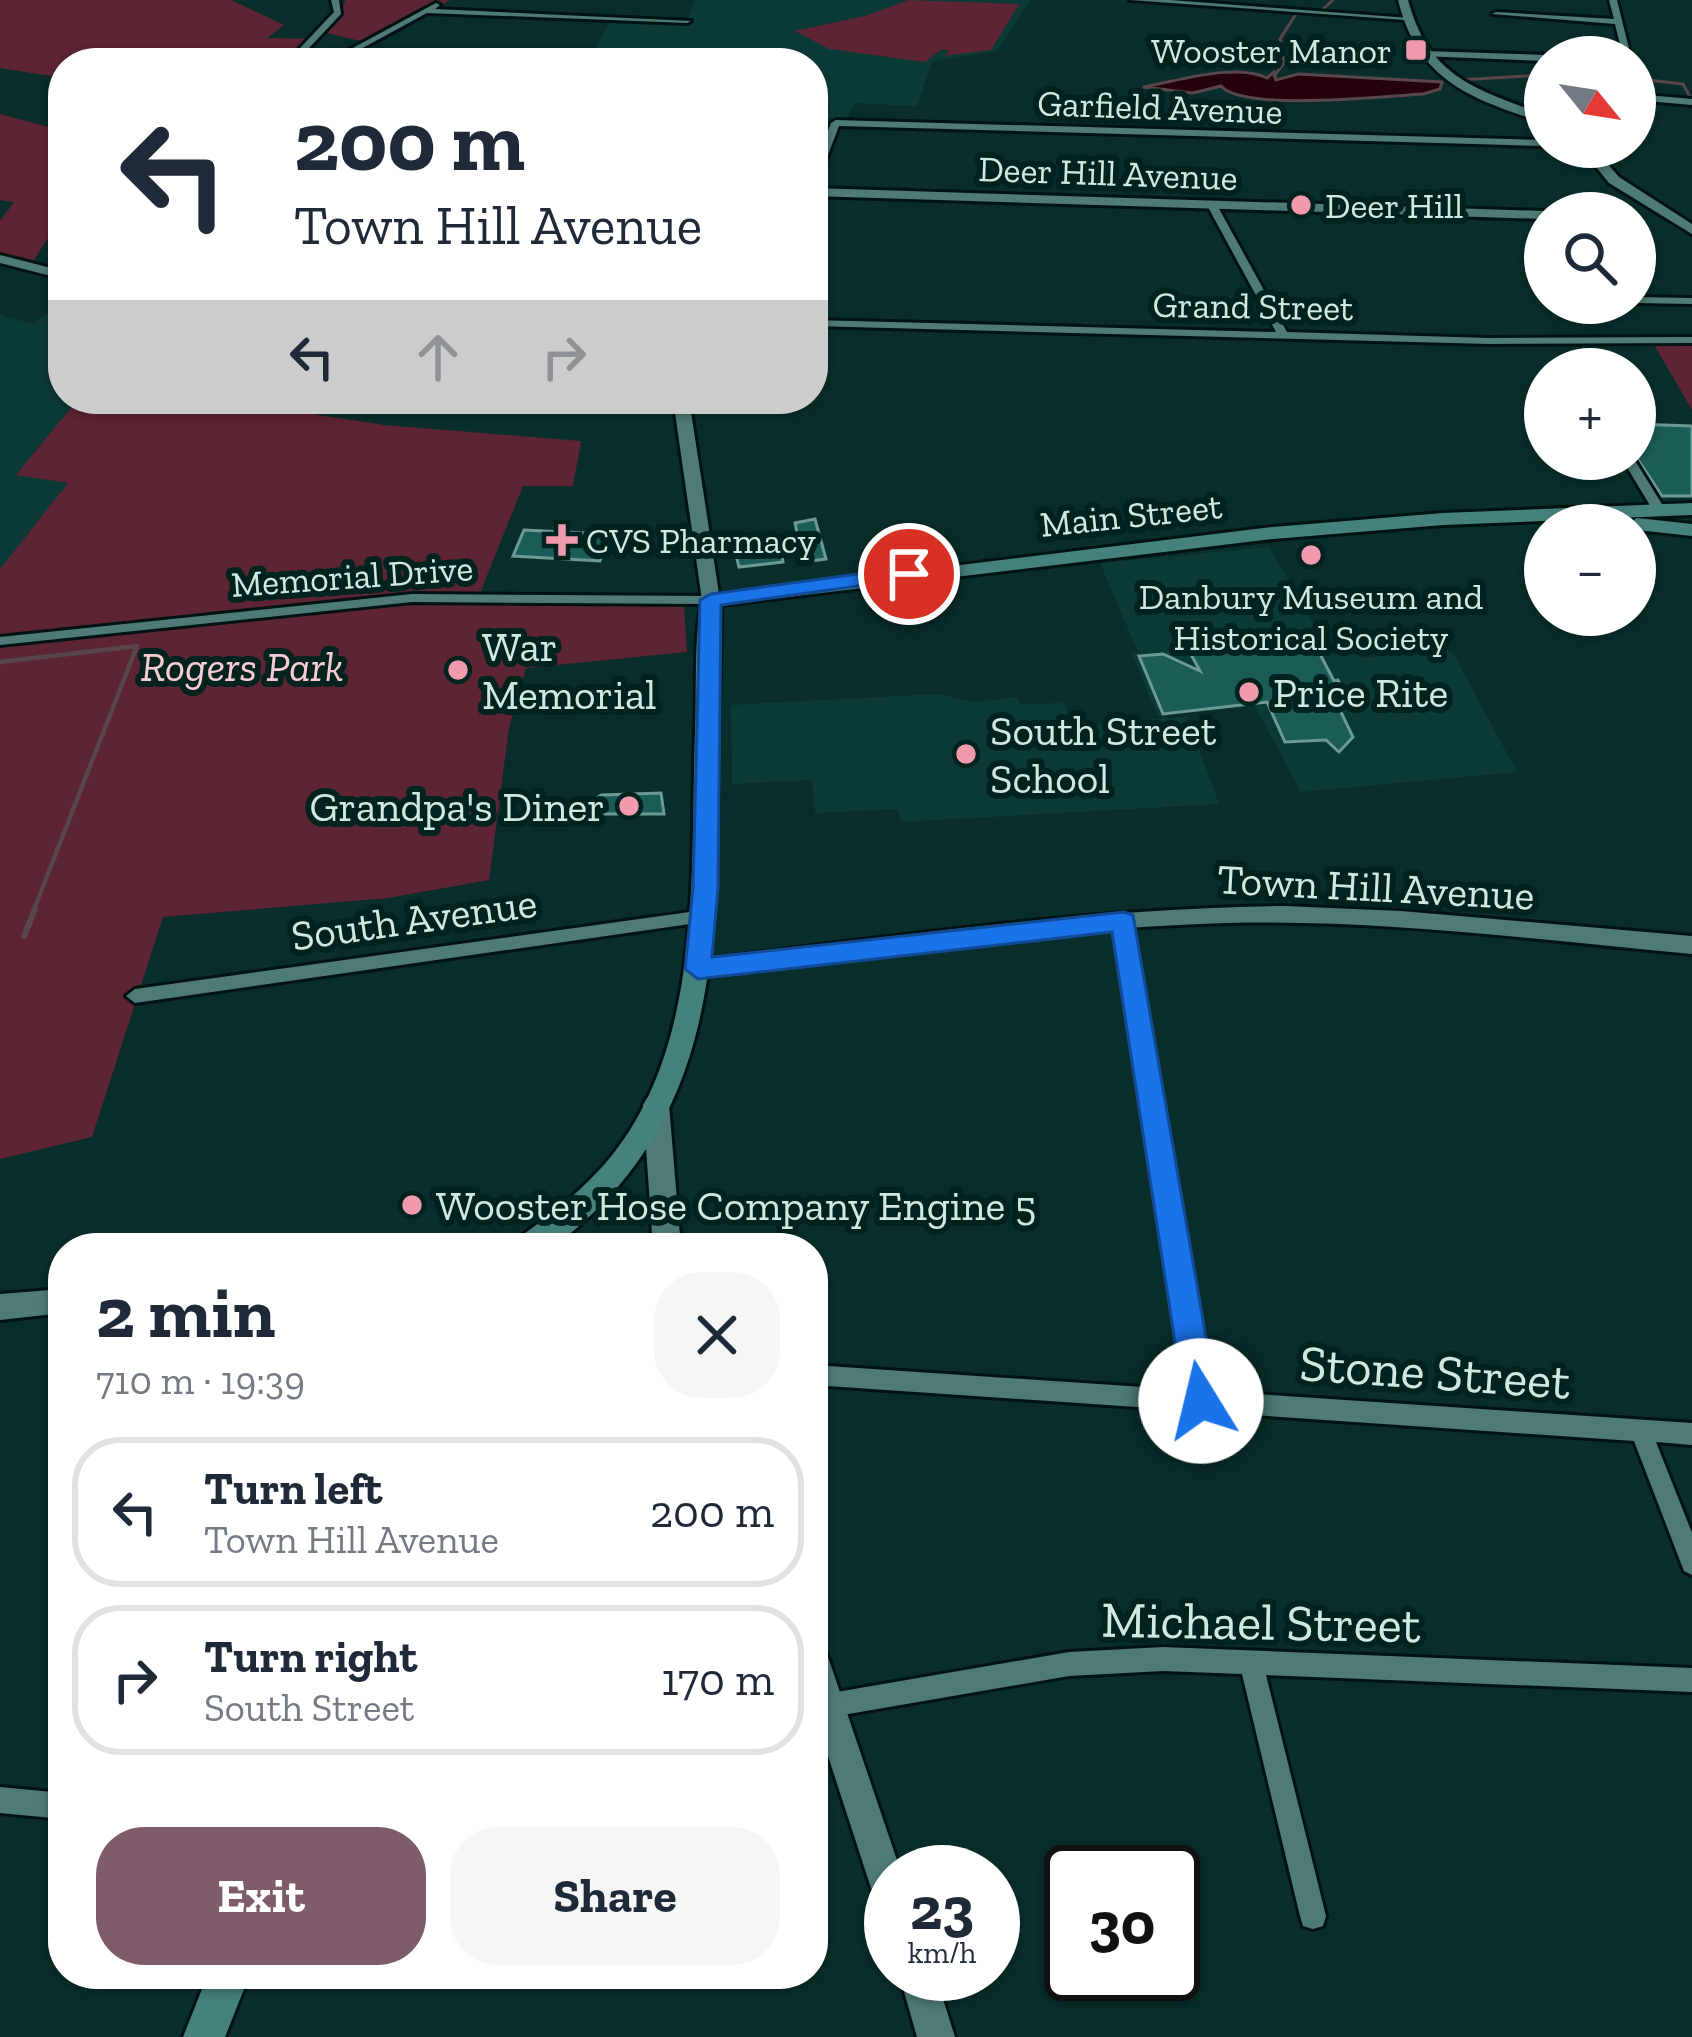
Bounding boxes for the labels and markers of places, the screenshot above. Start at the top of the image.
place label: Wooster Manor [1151,29,1392,72]
marker: Wooster Manor [1403,37,1429,63]
place label: Deer Hill [1325,184,1463,227]
marker: Deer Hill [1288,192,1314,218]
place label: CVS Pharmacy [586,519,817,562]
pin [858,523,960,625]
marker: CVS Pharmacy [549,527,575,553]
marker: Danbury Museum and Historical Society [1298,542,1324,568]
place label: Danbury Museum and Historical Society [1139,575,1484,659]
place label: War Memorial [482,621,656,720]
marker: War Memorial [445,657,471,683]
place label: Price Rite [1273,667,1448,718]
marker: Price Rite [1236,679,1262,705]
place label: South Street School [990,705,1217,804]
marker: South Street School [953,741,979,767]
place label: Grandpa's Diner [309,781,605,832]
marker: Grandpa's Diner [616,793,642,819]
place label: Wooster Hose Company Engine 5 [436,1180,1036,1231]
marker: Wooster Hose Company Engine 5 [399,1192,425,1218]

